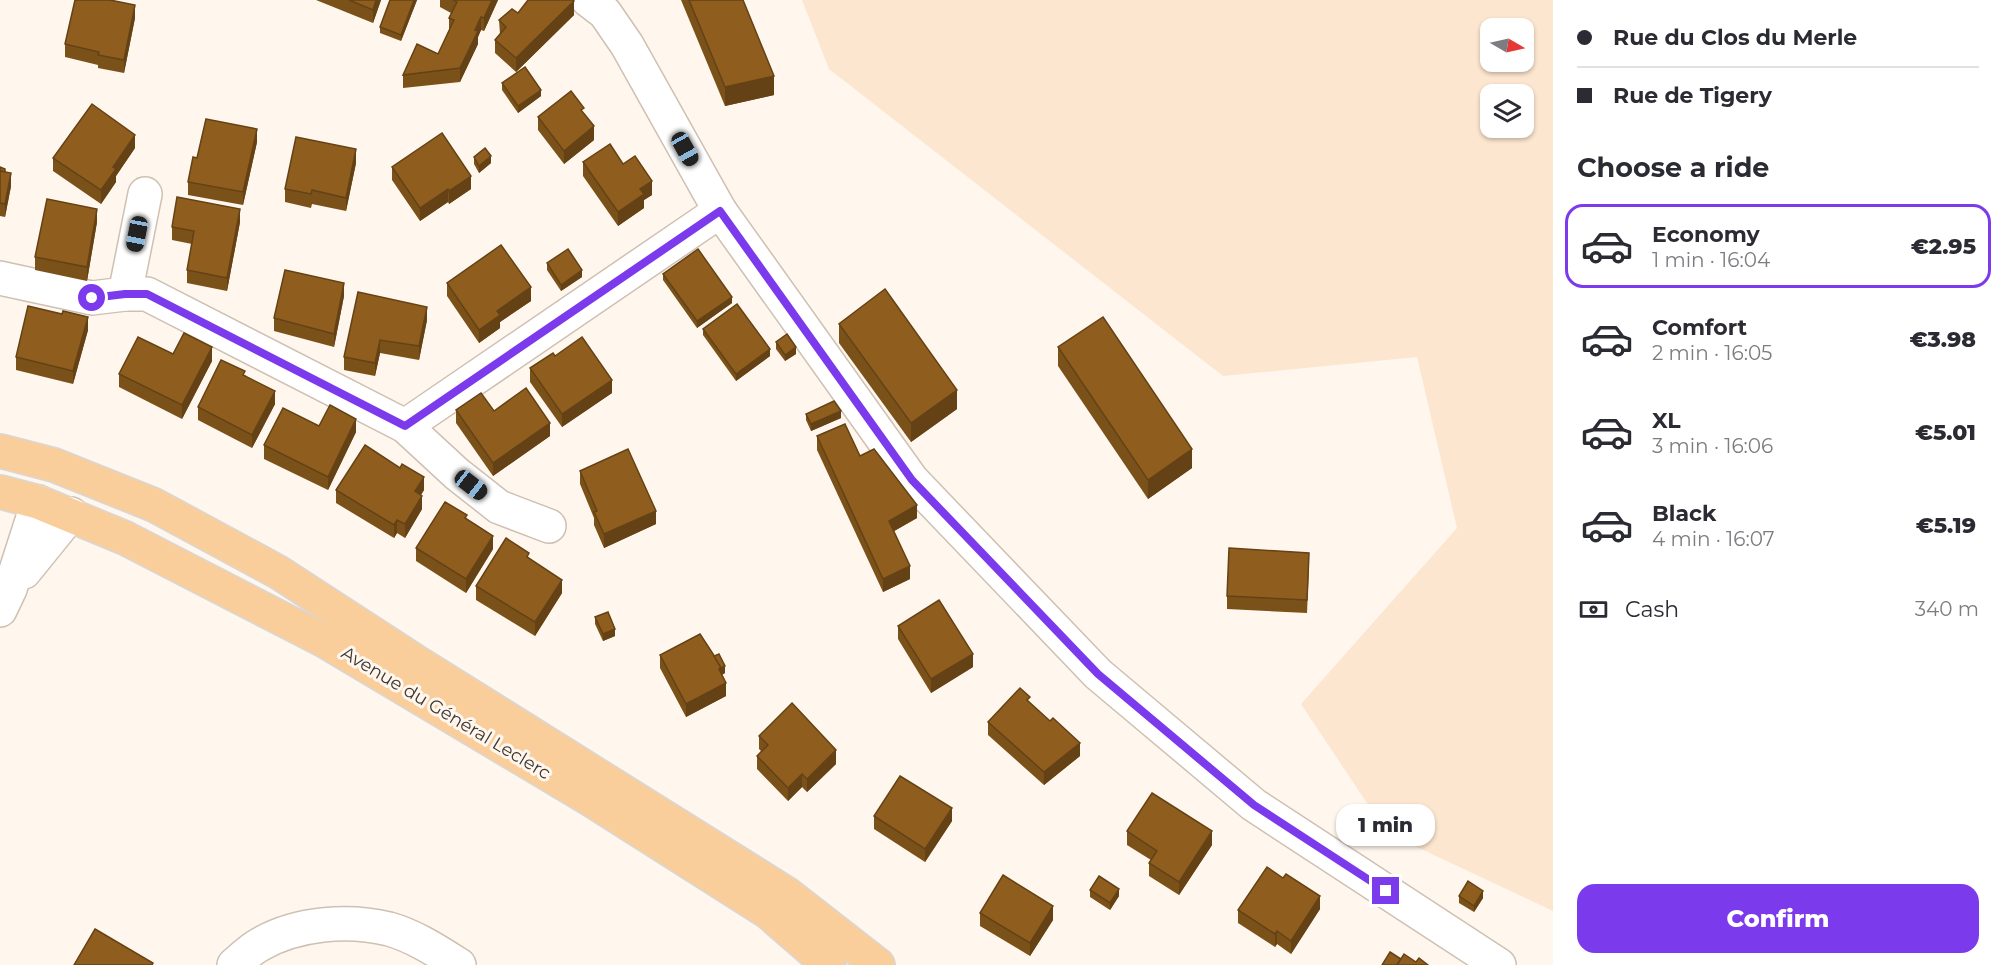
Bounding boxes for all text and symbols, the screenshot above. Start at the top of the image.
north arrow [1480,18,1534,72]
map controls [1480,18,1534,138]
text: Rue du Clos du Merle [1613,24,1857,51]
text: Rue de Tigery [1613,82,1772,109]
button: layers [1480,84,1534,138]
car [668,129,702,169]
text: Choose a ride [1577,151,1769,184]
car [125,215,149,253]
icon: car [1580,219,1634,273]
text: Economy [1652,221,1760,248]
text: €2.95 [1911,233,1976,260]
text: 1 min · 16:04 [1652,248,1770,272]
route start [78,284,105,311]
icon: car [1580,312,1634,366]
text: Comfort [1652,314,1747,341]
text: €3.98 [1909,326,1976,353]
text: 2 min · 16:05 [1652,341,1772,365]
icon: car [1580,405,1634,459]
text: XL [1652,407,1681,434]
text: €5.01 [1915,419,1976,446]
text: 3 min · 16:06 [1652,434,1773,458]
car [451,467,491,503]
icon: car [1580,498,1634,552]
text: Black [1652,500,1716,527]
text: €5.19 [1916,512,1976,539]
text: 4 min · 16:07 [1652,527,1775,551]
icon: cash [1577,593,1610,626]
text: Cash [1625,596,1679,623]
text: 340 m [1915,597,1979,621]
street label: Avenue du Général Leclerc [337,642,555,784]
callout: 1 min [1336,804,1436,846]
text: 1 min [1358,813,1413,837]
route end [1372,877,1399,904]
button: Confirm [1577,884,1979,953]

